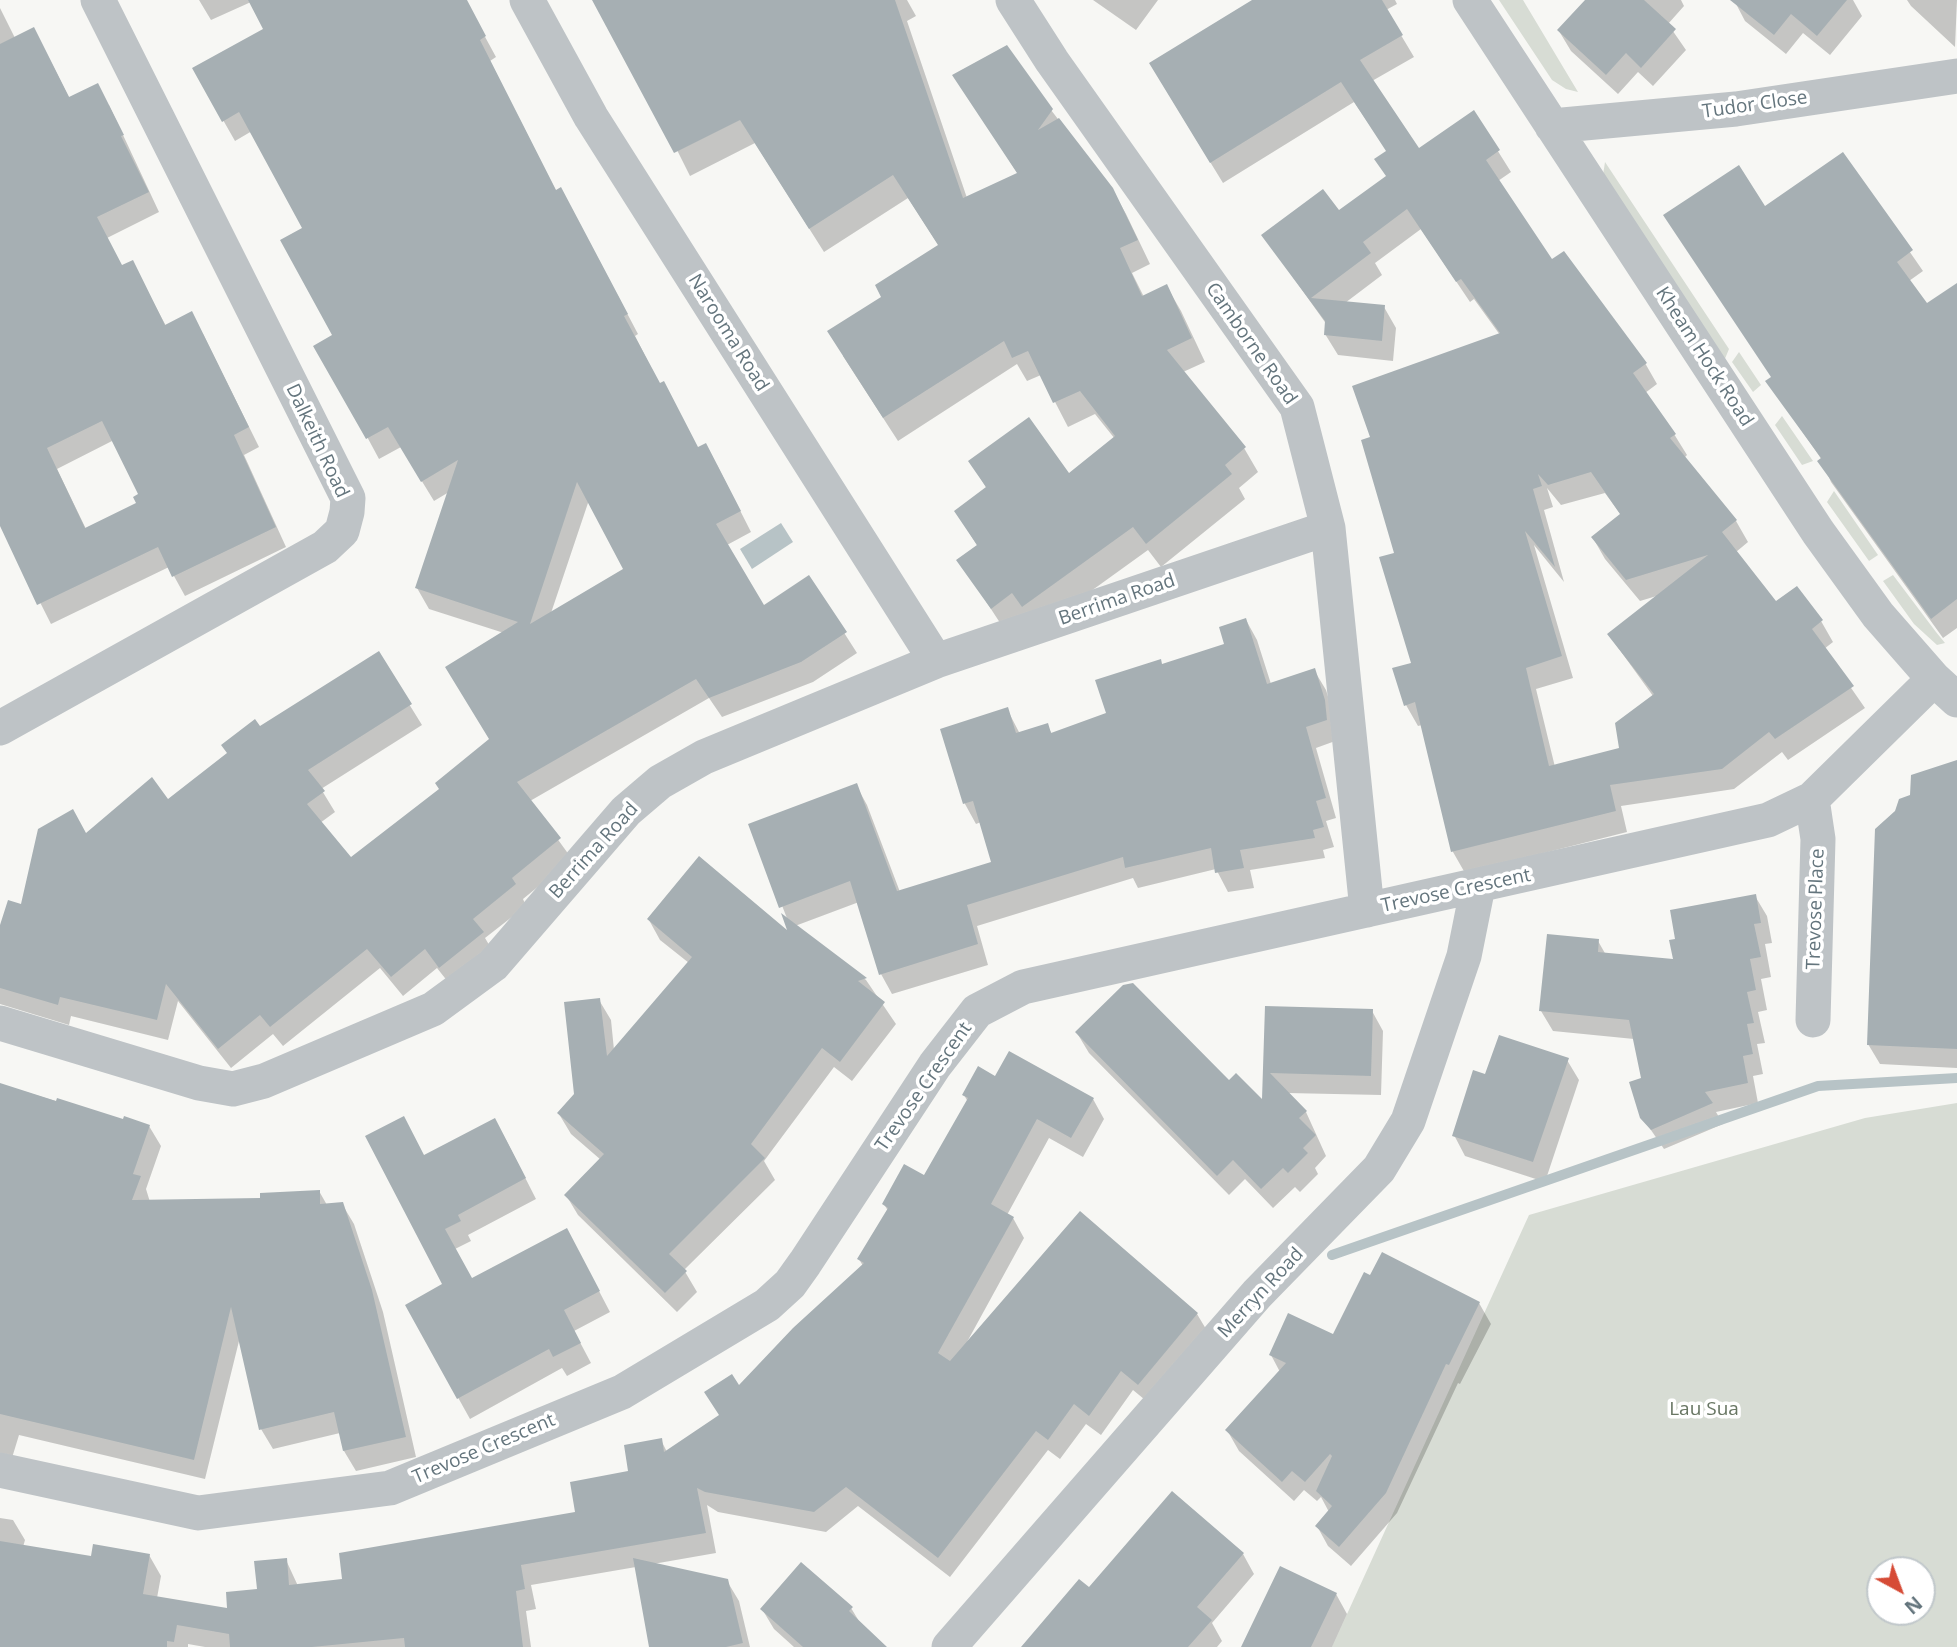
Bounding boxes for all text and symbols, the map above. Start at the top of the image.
street label: Tudor Close [1701,86,1809,124]
street label: Narooma Road [683,270,773,396]
street label: Camborne Road [1200,279,1302,409]
street label: Kheam Hock Road [1650,283,1758,431]
street label: Dalkeith Road [281,380,353,502]
street label: Berrima Road [1056,569,1178,631]
street label: Berrima Road [545,798,643,904]
street label: Trevose Place [1802,848,1830,970]
street label: Trevose Crescent [1379,864,1533,918]
street label: Trevose Crescent [871,1018,977,1156]
street label: Merryn Road [1214,1243,1308,1343]
park label: Lau Sua [1669,1399,1739,1421]
street label: Trevose Crescent [410,1409,558,1489]
north arrow [1866,1556,1936,1626]
text: N [1899,1590,1928,1620]

